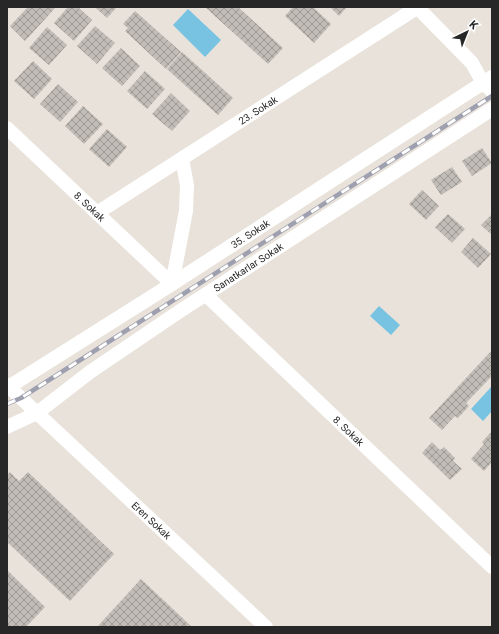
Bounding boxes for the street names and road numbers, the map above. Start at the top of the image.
street label: 23. Sokak [237,93,280,127]
street label: 8. Sokak [72,190,108,224]
street label: 35. Sokak [229,217,272,250]
street label: Sanatkarlar Sokak [212,240,286,294]
street label: 8. Sokak [331,414,367,449]
street label: Eren Sokak [129,500,174,542]

